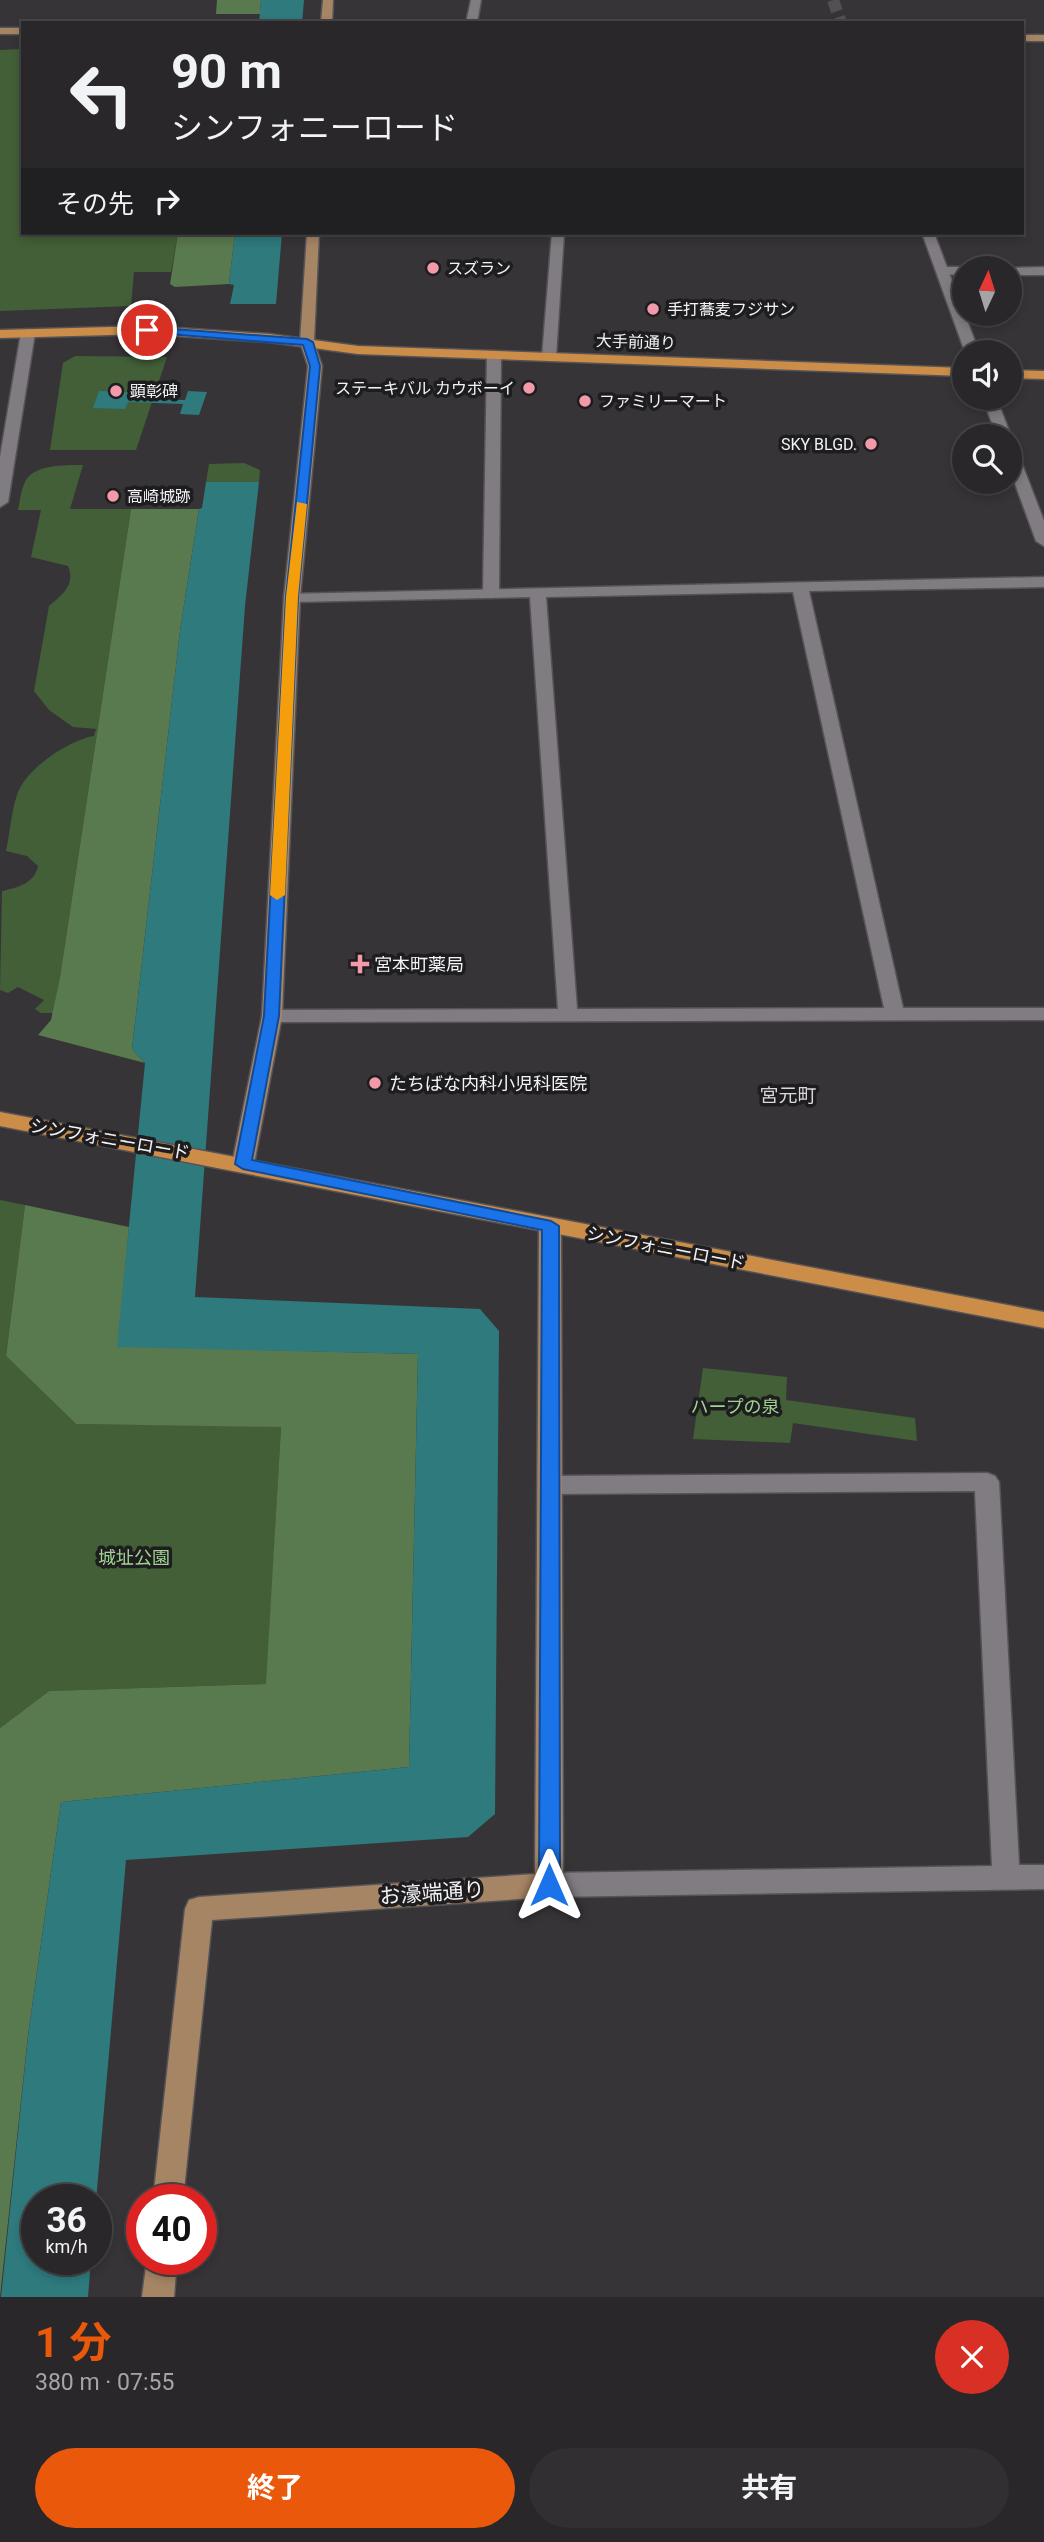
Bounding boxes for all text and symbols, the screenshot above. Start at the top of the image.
text: 90 m [171,43,282,100]
icon: left [56,49,147,140]
text: シンフォニーロード [171,109,458,147]
icon: right [148,182,186,220]
text: その先 [56,189,134,219]
north arrow [952,256,1022,326]
map controls [952,256,1022,494]
place label: スズラン [447,259,511,278]
marker: スズラン [425,260,441,276]
pin [117,300,177,360]
place label: 手打蕎麦フジサン [667,300,795,319]
marker: 手打蕎麦フジサン [645,301,661,317]
icon: arrive [128,311,166,349]
street label: 大手前通り [596,331,676,353]
button: sound [952,340,1022,410]
place label: ステーキバル カウボーイ [335,379,515,398]
marker: ステーキバル カウボーイ [521,380,537,396]
place label: 顕彰碑 [130,382,178,401]
marker: 顕彰碑 [108,383,124,399]
place label: ファミリーマート [599,392,727,411]
marker: ファミリーマート [577,393,593,409]
button: search [952,424,1022,494]
place label: SKY BLGD. [781,435,857,454]
marker: SKY BLGD. [863,436,879,452]
place label: 高崎城跡 [127,487,191,506]
marker: 高崎城跡 [105,488,121,504]
place label: 宮本町薬局 [374,954,464,975]
marker: 宮本町薬局 [352,956,368,972]
place label: たちばな内科小児科医院 [389,1073,587,1094]
marker: たちばな内科小児科医院 [367,1075,383,1091]
district label: 宮元町 [759,1084,817,1107]
street label: シンフォニーロード [29,1115,191,1163]
street label: シンフォニーロード [585,1222,747,1274]
park label: ハープの泉 [691,1396,779,1417]
park label: 城址公園 [98,1547,170,1568]
position arrow [512,1848,586,1922]
street label: お濠端通り [379,1877,485,1909]
speed limit sign: 40 [126,2184,217,2275]
text: 36 [46,2200,87,2241]
text: km/h [45,2236,88,2257]
text: 1 分 [35,2318,112,2367]
button: close [935,2320,1009,2394]
text: 380 m · 07:55 [35,2369,174,2396]
button: 終了 [35,2448,515,2528]
button: 共有 [529,2448,1009,2528]

